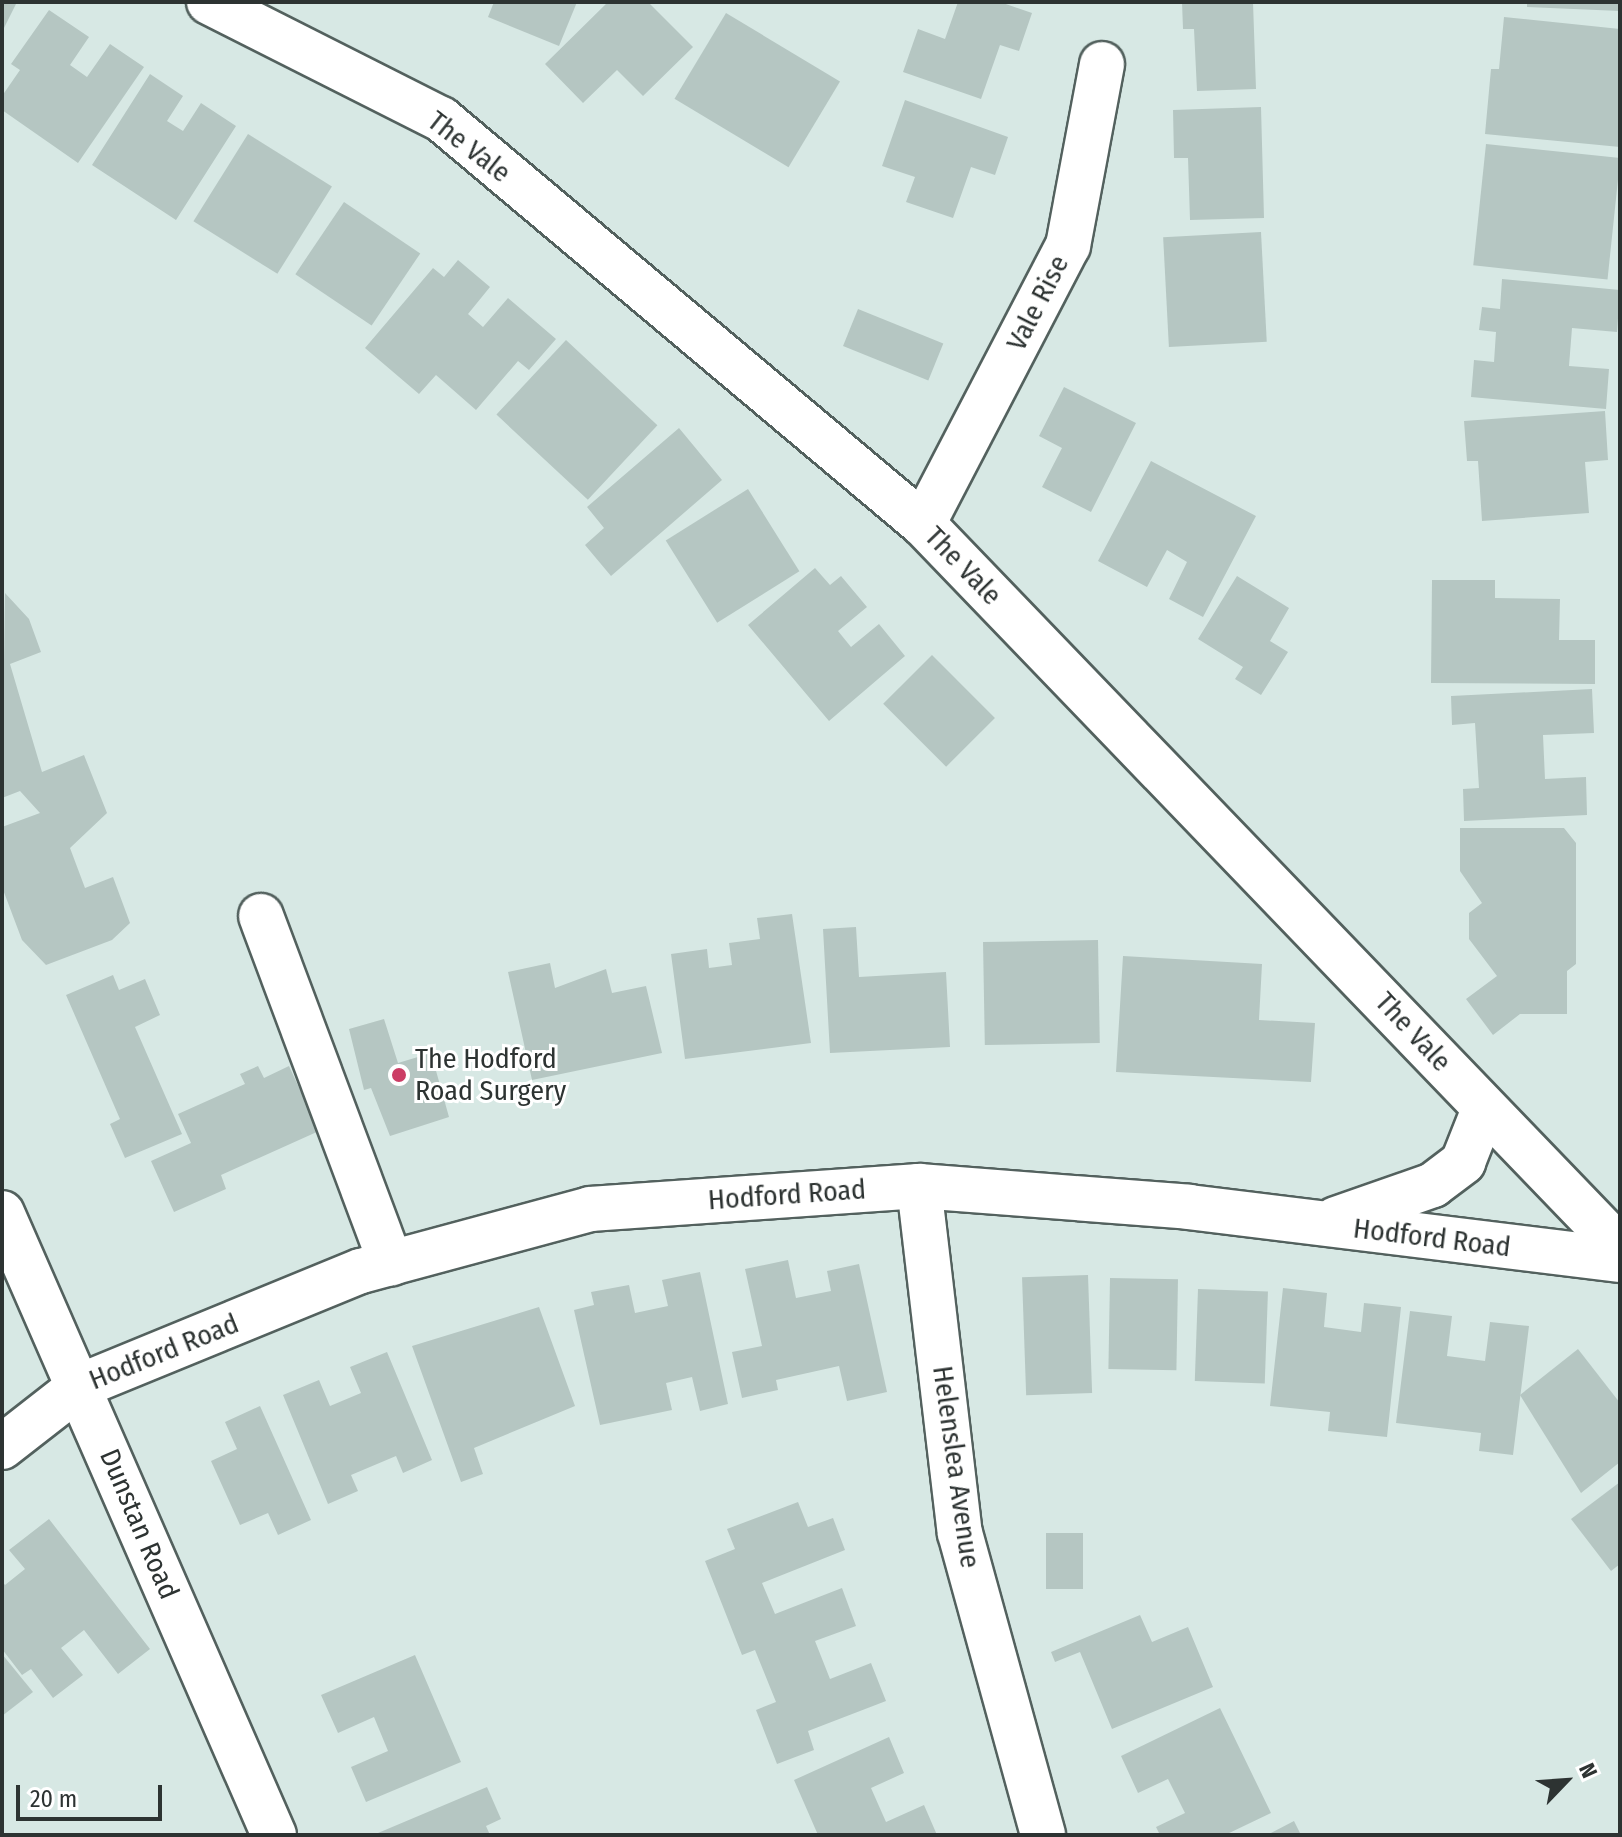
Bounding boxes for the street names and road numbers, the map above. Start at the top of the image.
street label: The Vale [421,104,517,190]
street label: Vale Rise [1000,250,1076,356]
street label: The Vale [918,520,1008,612]
street label: The Vale [1368,986,1458,1078]
street label: Hodford Road [707,1173,867,1217]
street label: Hodford Road [1351,1212,1513,1264]
street label: Hodford Road [84,1307,244,1397]
street label: Helenslea Avenue [925,1364,987,1570]
street label: Dunstan Road [92,1444,186,1604]

